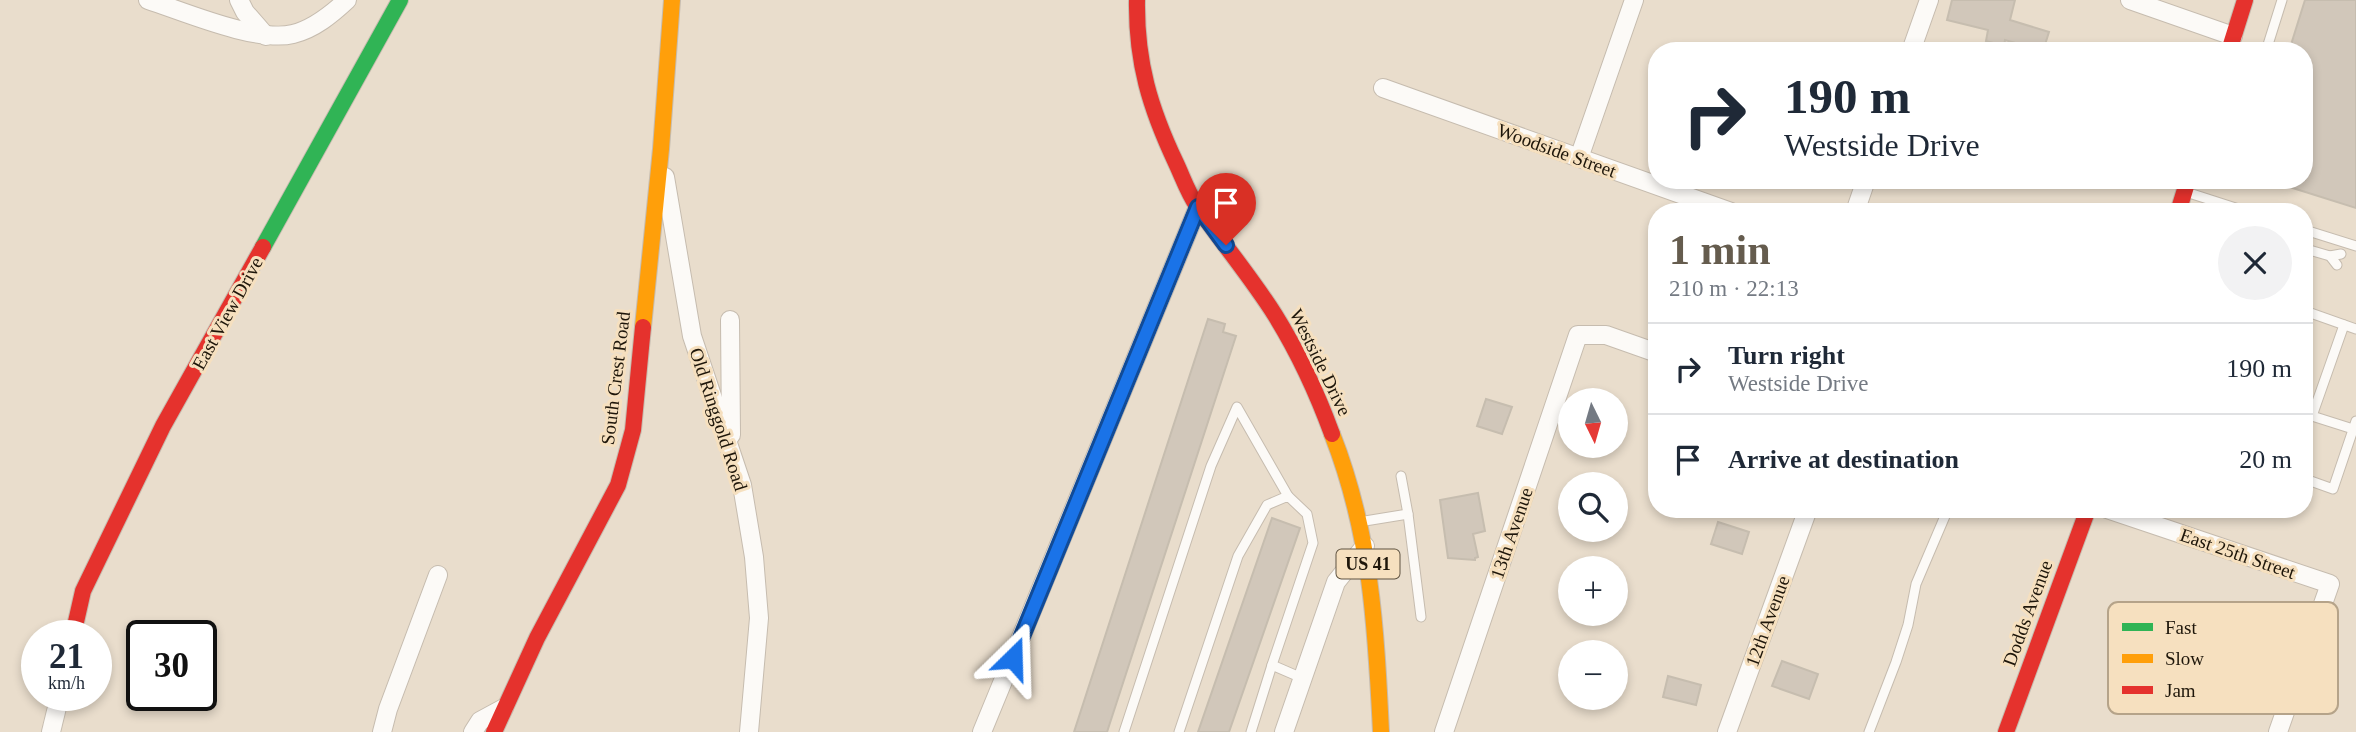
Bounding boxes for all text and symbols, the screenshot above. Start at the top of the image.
text: 190 m [1784,69,1911,124]
icon: right [1669,70,1760,161]
street label: Woodside Street [1495,119,1620,182]
text: Westside Drive [1784,127,1980,163]
pin [1196,173,1256,245]
icon: arrive [1207,184,1245,222]
button: close [2218,226,2292,300]
text: 1 min [1669,227,1771,273]
street label: East View Drive [188,253,267,373]
text: 210 m · 22:13 [1669,276,1799,301]
street label: Westside Drive [1286,305,1355,419]
street label: South Crest Road [597,310,634,446]
text: Turn right [1728,341,1845,370]
street label: Old Ringgold Road [686,345,752,494]
icon: right [1669,350,1707,388]
text: 190 m [2226,354,2292,383]
text: Westside Drive [1728,371,1869,396]
north arrow [1558,388,1628,458]
map controls [1558,388,1628,710]
icon: arrive [1669,441,1707,479]
text: Arrive at destination [1728,445,1959,474]
text: 20 m [2239,445,2292,474]
button: search [1558,472,1628,542]
street label: 13th Avenue [1486,485,1537,582]
street label: East 25th Street [2178,524,2299,583]
road number: US 41 [1336,550,1400,578]
button: + [1558,556,1628,626]
street label: Dodds Avenue [1999,557,2056,669]
street label: 12th Avenue [1741,573,1794,669]
legend [2108,602,2338,714]
text: Fast [2165,617,2197,638]
speed limit sign: 30 [126,620,217,711]
position arrow [976,621,1050,695]
text: 21 [49,637,84,676]
button: − [1558,640,1628,710]
text: Slow [2165,648,2204,669]
text: km/h [48,673,85,693]
text: Jam [2165,680,2196,701]

